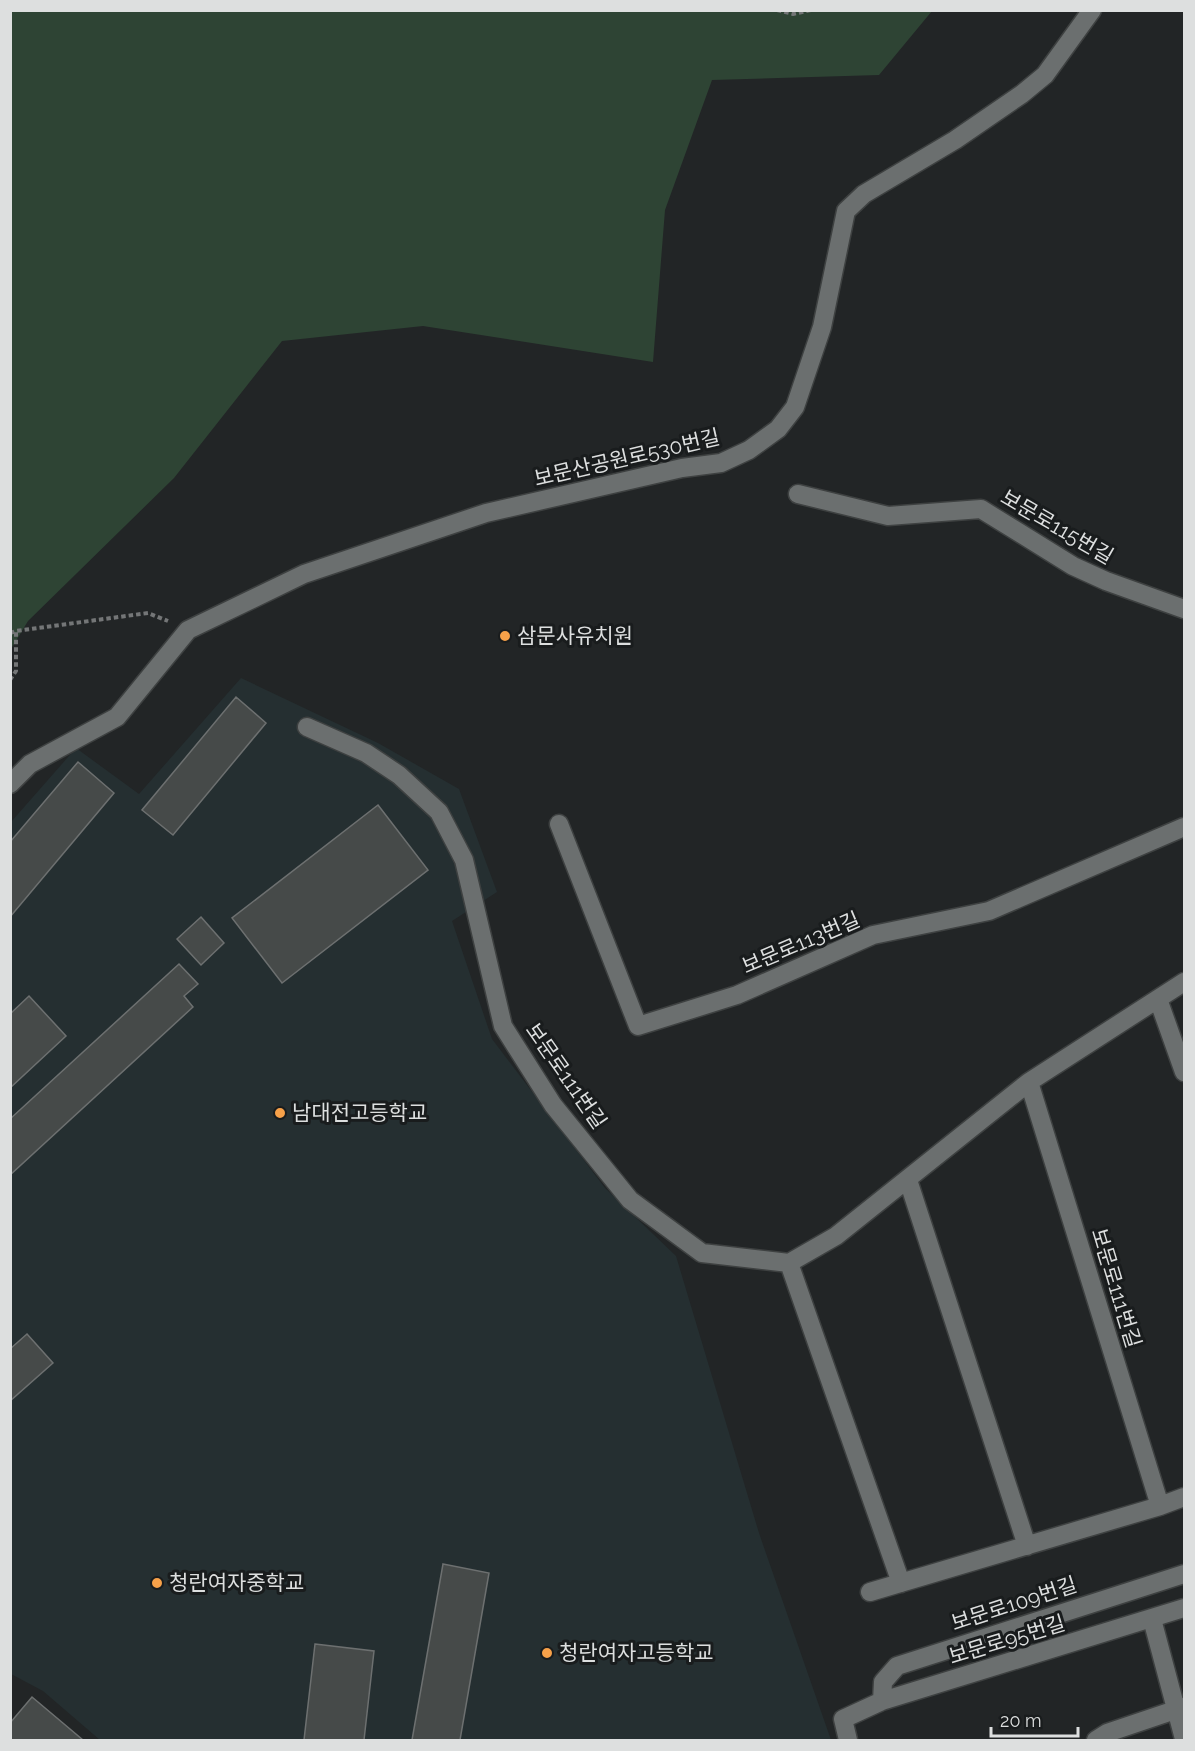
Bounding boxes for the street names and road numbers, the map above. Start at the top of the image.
street label: 보문산공원로530번길 [531,424,722,491]
street label: 보문로115번길 [996,484,1118,569]
street label: 보문로113번길 [738,906,864,979]
street label: 보문로111번길 [521,1018,612,1133]
street label: 보문로111번길 [1086,1225,1146,1351]
street label: 보문로109번길 [948,1571,1080,1636]
street label: 보문로95번길 [946,1610,1068,1669]

